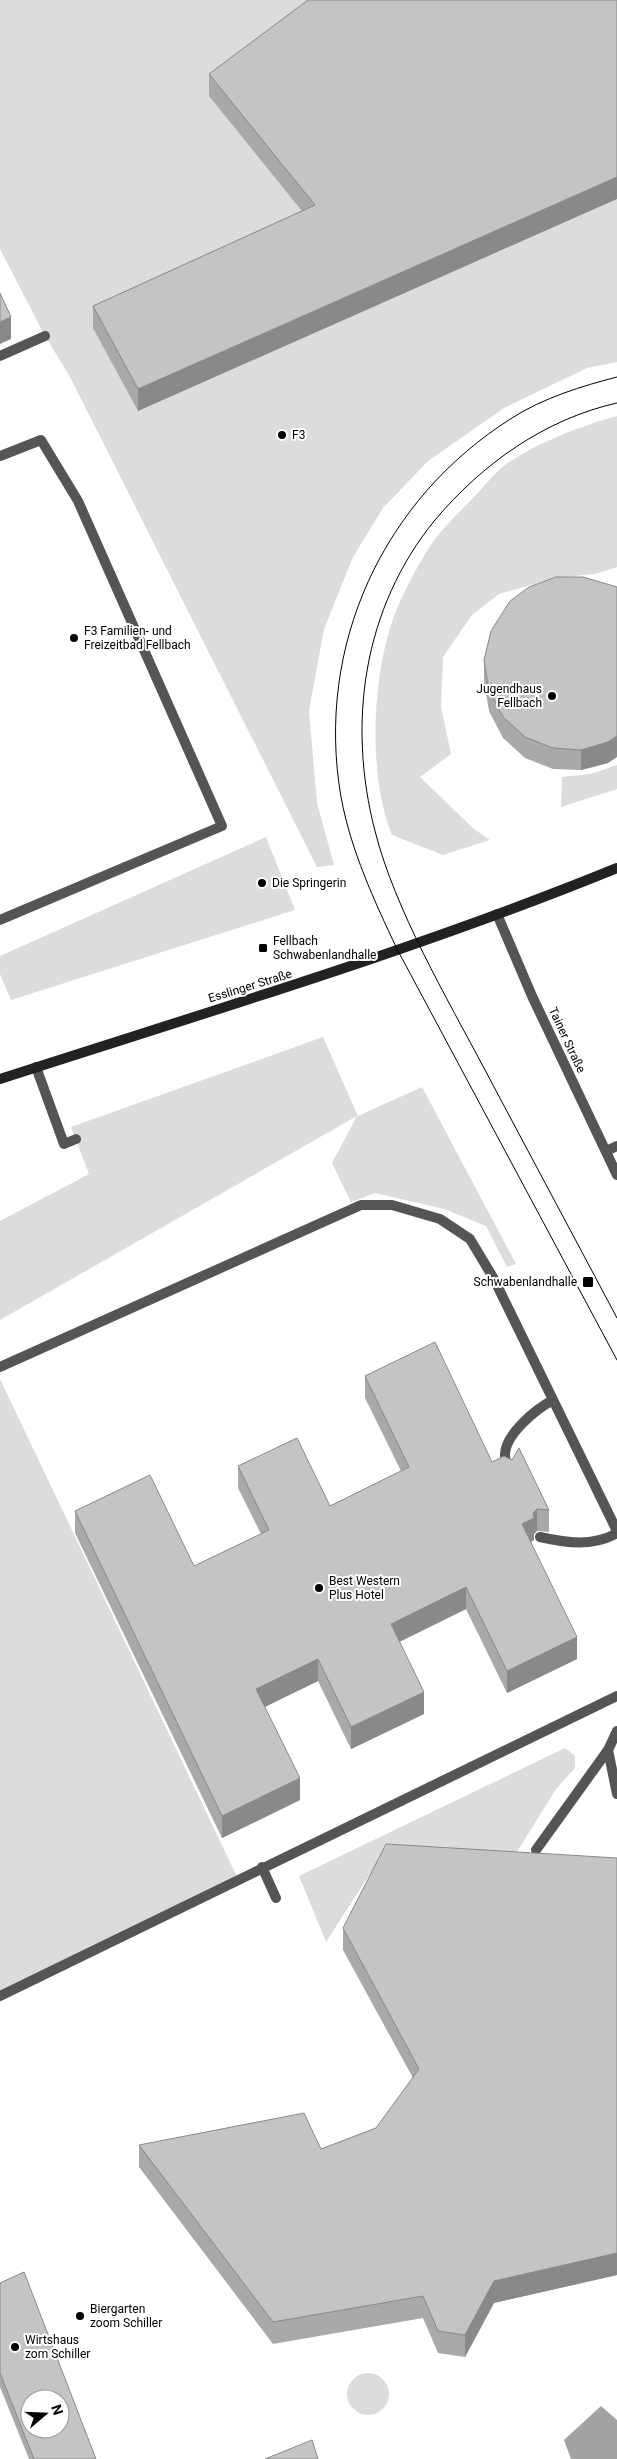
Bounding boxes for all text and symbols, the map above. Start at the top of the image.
place label: F3 [292,428,305,442]
marker: F3 [276,429,288,441]
place label: F3 Familien- und Freizeitbad Fellbach [84,624,191,652]
marker: F3 Familien- und Freizeitbad Fellbach [68,632,80,644]
place label: Jugendhaus Fellbach [476,682,542,710]
marker: Jugendhaus Fellbach [546,690,558,702]
place label: Die Springerin [272,876,346,890]
marker: Die Springerin [256,877,268,889]
place label: Fellbach Schwabenlandhalle [273,934,376,962]
marker: Fellbach Schwabenlandhalle [257,942,269,954]
street label: Esslinger Straße [206,967,294,1005]
street label: Tainer Straße [546,1005,588,1075]
place label: Schwabenlandhalle [474,1275,577,1289]
marker: Schwabenlandhalle [581,1275,595,1289]
place label: Best Western Plus Hotel [329,1574,400,1602]
marker: Best Western Plus Hotel [313,1582,325,1594]
place label: Biergarten zoom Schiller [90,2302,162,2330]
marker: Biergarten zoom Schiller [74,2310,86,2322]
place label: Wirtshaus zom Schiller [25,2333,90,2361]
marker: Wirtshaus zom Schiller [9,2341,21,2353]
north arrow [20,2389,70,2439]
text: N [48,2402,66,2417]

